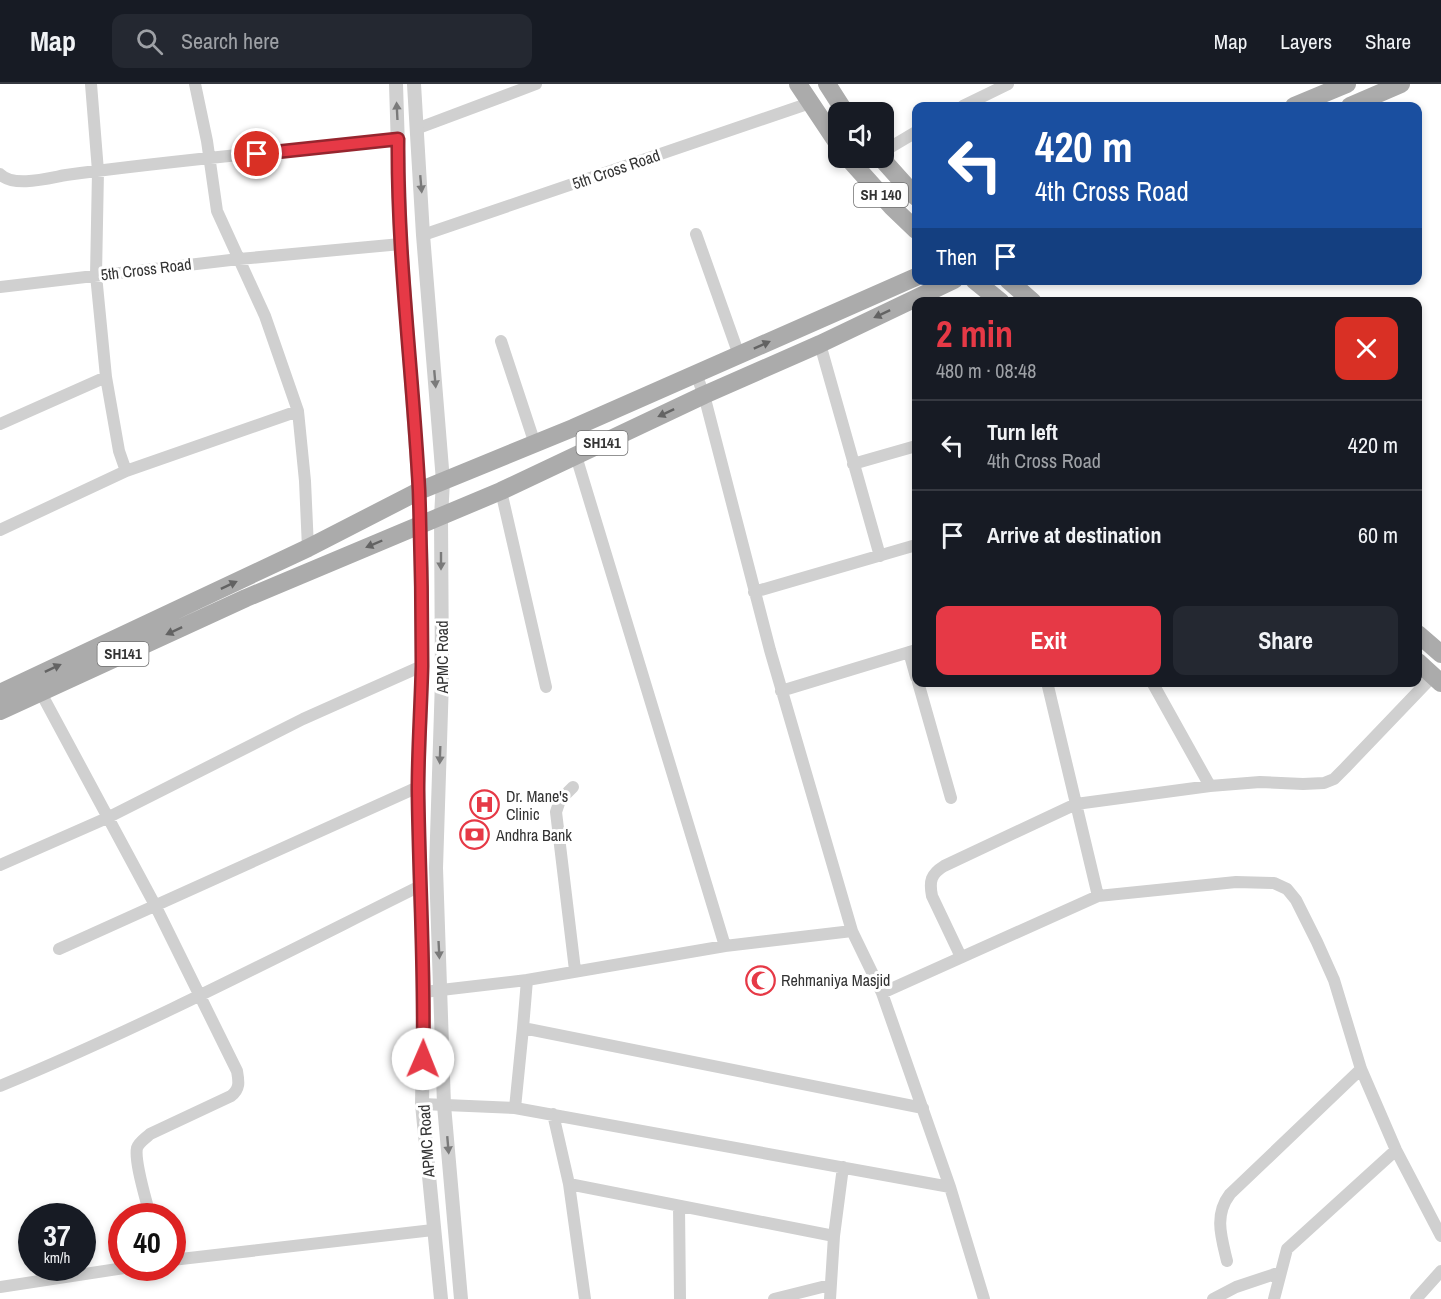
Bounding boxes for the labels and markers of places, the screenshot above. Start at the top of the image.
pin [231,128,282,179]
place label: Dr. Mane's Clinic [506,785,568,825]
hospital icon: Dr. Mane's Clinic [469,789,501,821]
bank icon: Andhra Bank [459,819,491,851]
place label: Andhra Bank [495,824,572,846]
mosque icon: Rehmaniya Masjid [744,964,776,996]
place label: Rehmaniya Masjid [781,969,890,991]

